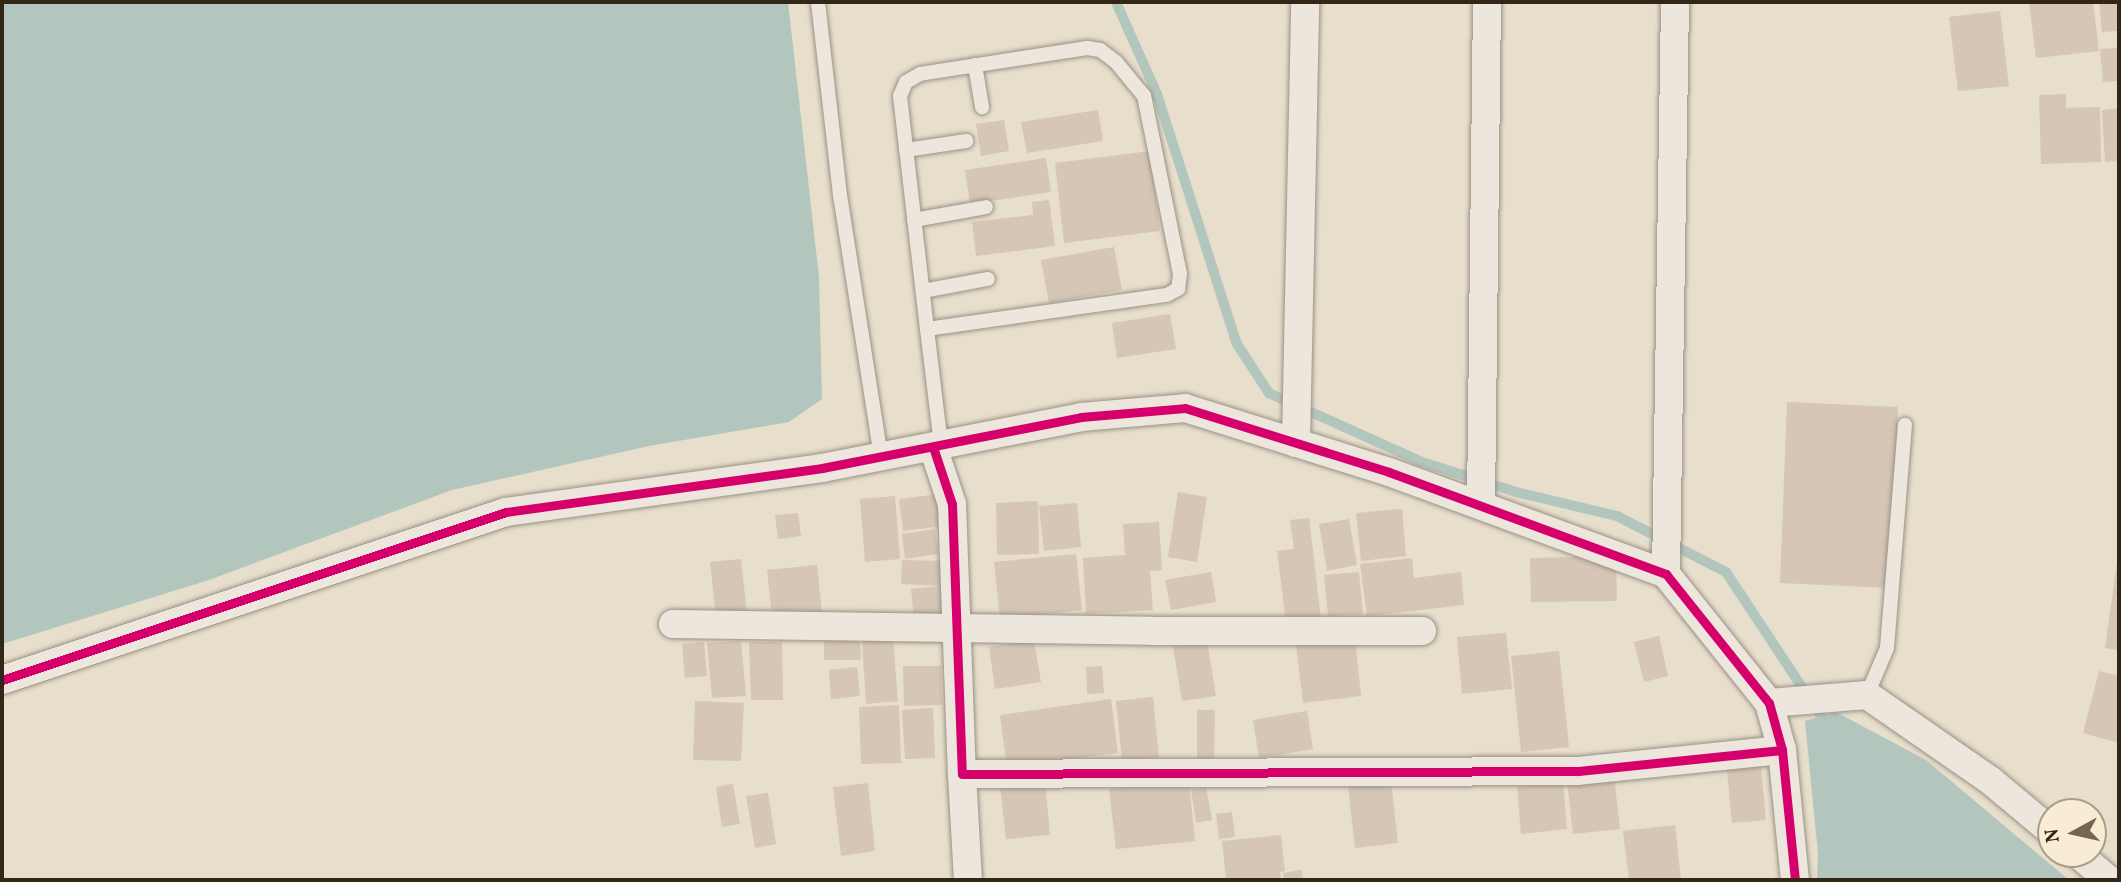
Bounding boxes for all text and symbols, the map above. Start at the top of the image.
north arrow [2037,798,2107,868]
text: N [2039,827,2067,844]

